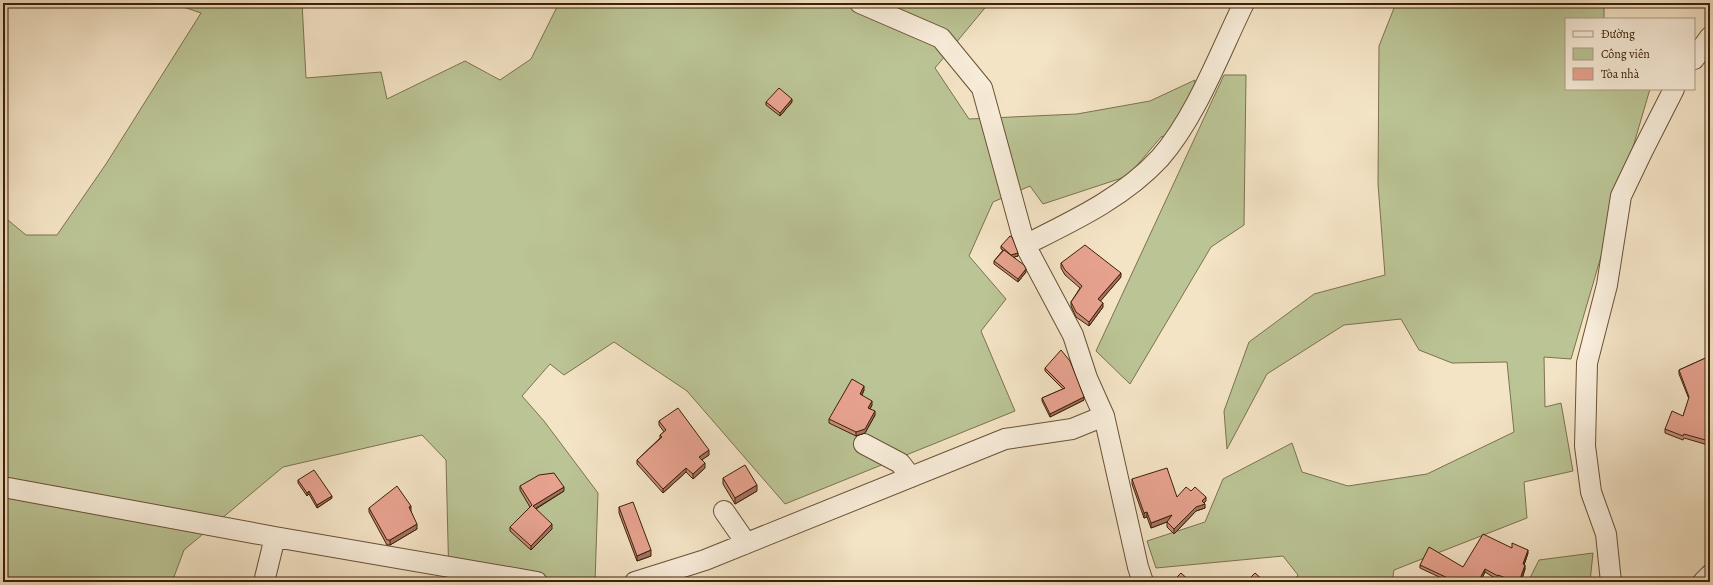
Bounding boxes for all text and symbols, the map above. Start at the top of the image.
legend [1565,18,1695,90]
text: Đường [1601,26,1635,42]
text: Công viên [1601,46,1650,62]
text: Tòa nhà [1601,66,1640,82]

